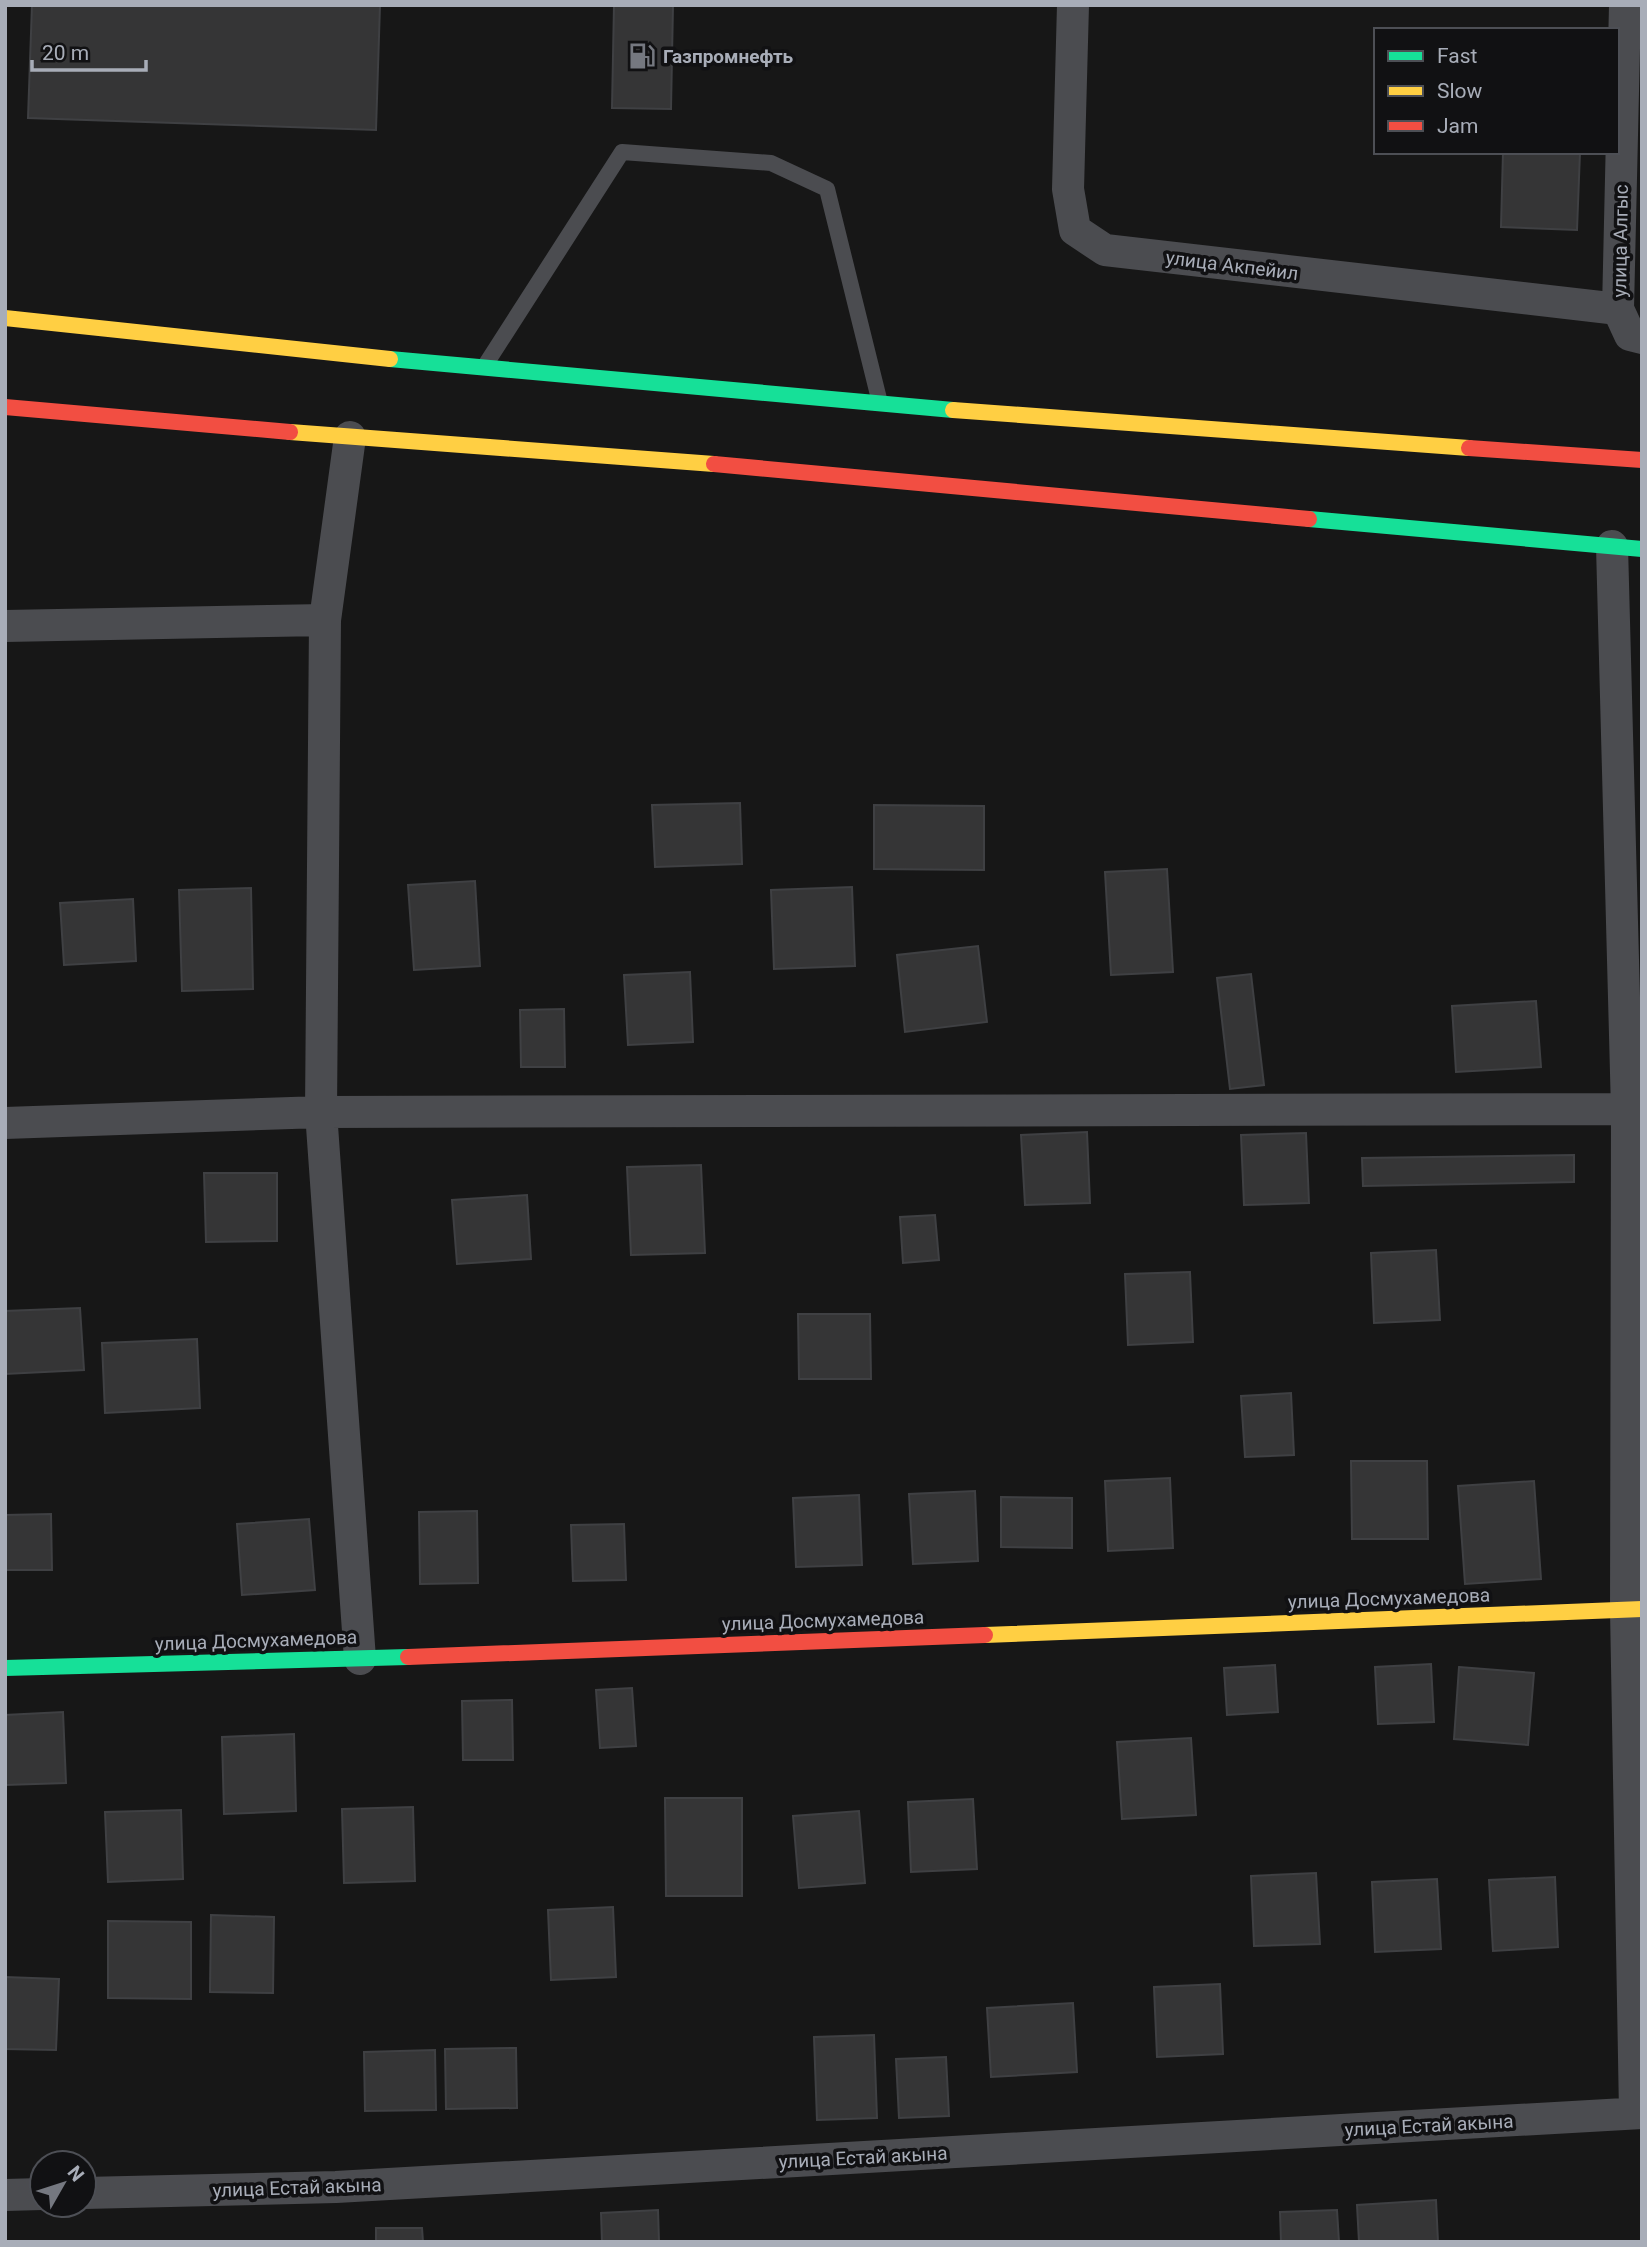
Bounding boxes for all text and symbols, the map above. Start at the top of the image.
scale bar [32,28,145,72]
legend [1374,28,1619,154]
text: 20 m [42,41,89,65]
fuel station icon: Газпромнефть [627,41,657,71]
text: Fast [1437,44,1478,68]
place label: Газпромнефть [663,45,794,68]
text: Slow [1437,79,1483,103]
text: Jam [1437,114,1478,138]
street label: улица Алгыс [1608,184,1633,298]
street label: улица Акпейил [1164,246,1300,285]
street label: улица Досмухамедова [1287,1583,1491,1614]
street label: улица Досмухамедова [721,1605,925,1636]
street label: улица Досмухамедова [154,1625,358,1656]
street label: улица Естай акына [1344,2110,1514,2141]
street label: улица Естай акына [778,2142,948,2173]
north arrow [28,2149,98,2219]
text: N [63,2161,89,2186]
street label: улица Естай акына [212,2173,382,2202]

